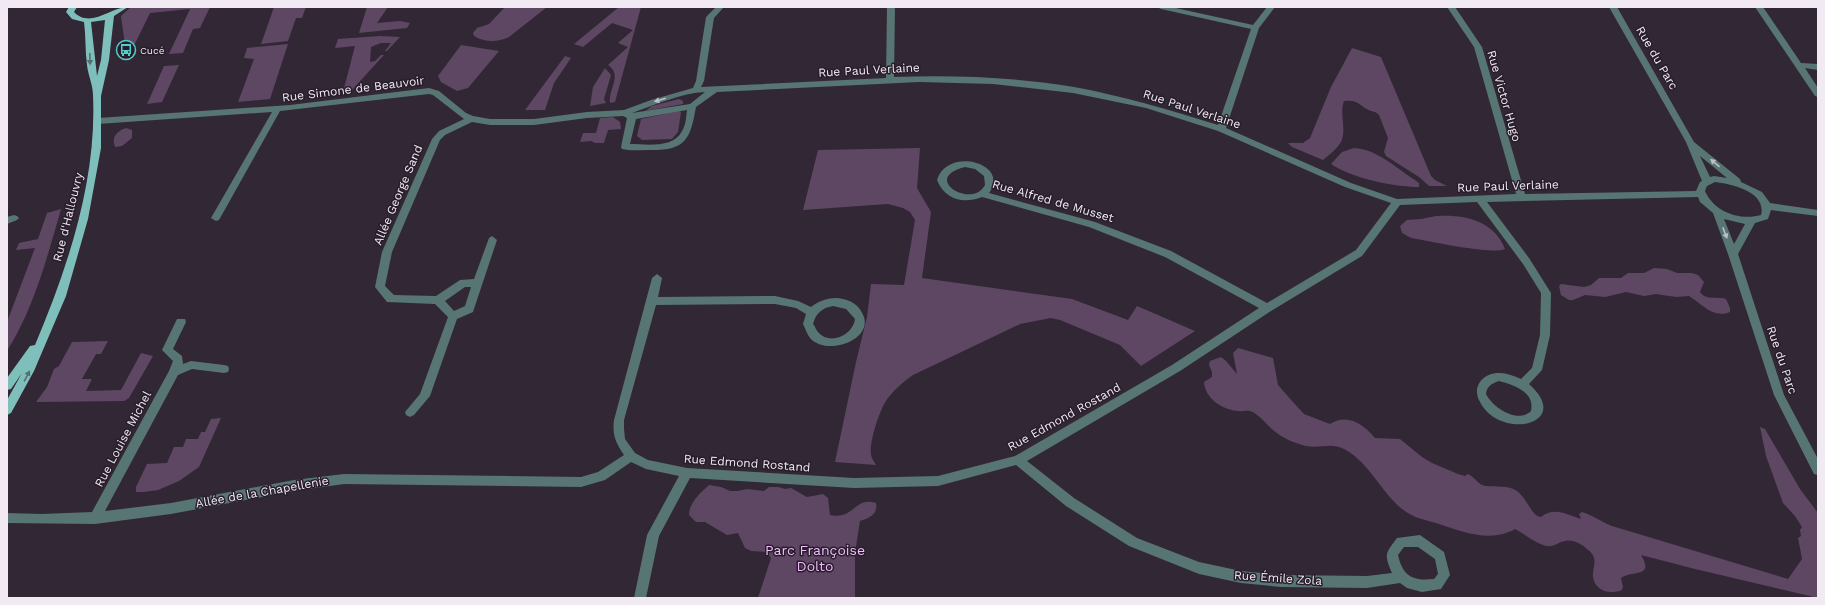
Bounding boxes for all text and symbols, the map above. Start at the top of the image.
street label: Rue du Parc [1633,24,1681,92]
bus stop icon: Cucé [115,39,137,61]
place label: Cucé [140,45,165,56]
street label: Rue Victor Hugo [1484,49,1524,143]
one-way arrow [87,53,94,65]
street label: Rue Paul Verlaine [818,60,920,80]
street label: Rue Simone de Beauvoir [281,73,425,105]
street label: Rue Paul Verlaine [1141,87,1243,131]
one-way arrow [654,97,666,103]
street label: Allée George Sand [371,143,425,247]
one-way arrow [1710,158,1720,167]
street label: Rue d'Hallouvry [50,170,86,263]
street label: Rue Alfred de Musset [991,177,1115,225]
street label: Rue Paul Verlaine [1457,177,1559,195]
one-way arrow [1722,228,1728,240]
street label: Rue du Parc [1764,324,1800,396]
one-way arrow [23,370,30,382]
street label: Rue Edmond Rostand [1005,380,1123,454]
street label: Rue Louise Michel [92,388,154,489]
street label: Rue Edmond Rostand [683,452,811,474]
street label: Allée de la Chapellenie [194,473,330,511]
park label: Parc Françoise Dolto [765,542,865,574]
street label: Rue Émile Zola [1234,568,1323,588]

